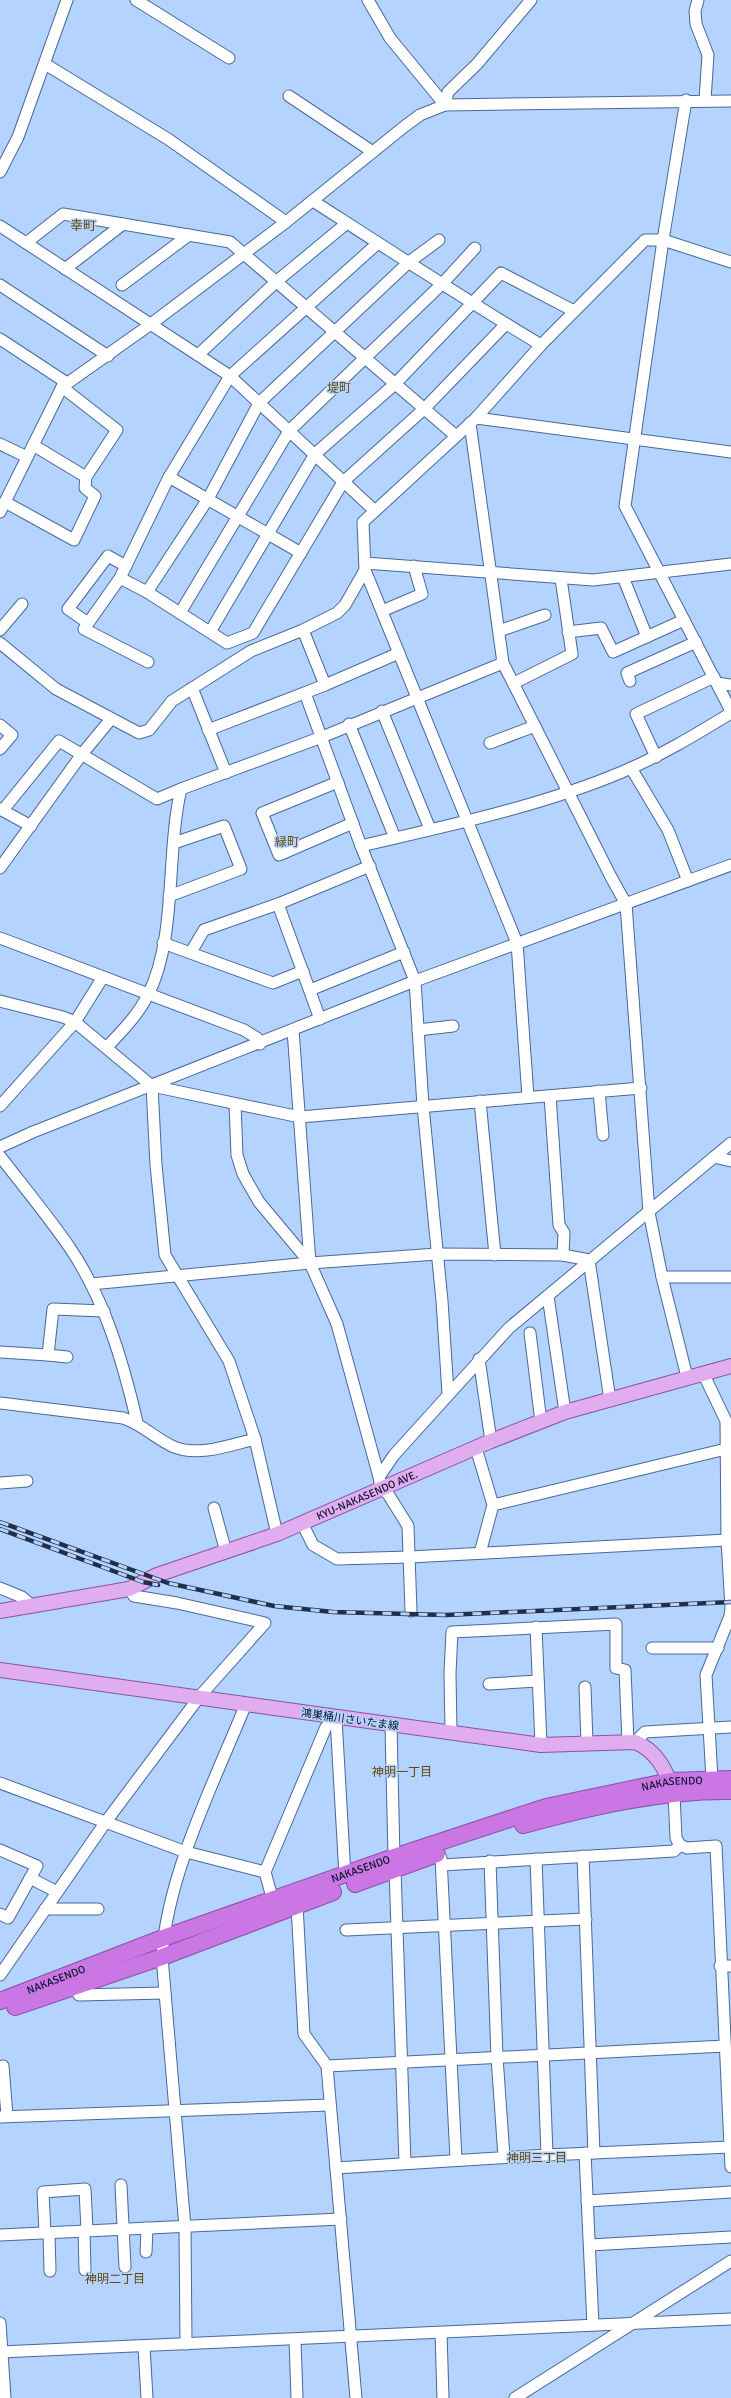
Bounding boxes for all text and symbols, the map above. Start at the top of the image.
district label: 幸町 [70,218,96,234]
district label: 堤町 [327,381,351,396]
district label: 緑町 [275,835,299,850]
street label: KYU-NAKASENDO AVE. [314,1468,420,1523]
street label: 鴻巣桶川さいたま線 [300,1706,400,1733]
district label: 神明一丁目 [372,1765,432,1780]
street label: NAKASENDO [640,1774,703,1794]
street label: NAKASENDO [329,1853,392,1886]
street label: NAKASENDO [25,1963,87,1997]
district label: 神明三丁目 [507,2151,567,2166]
district label: 神明二丁目 [85,2272,145,2287]

